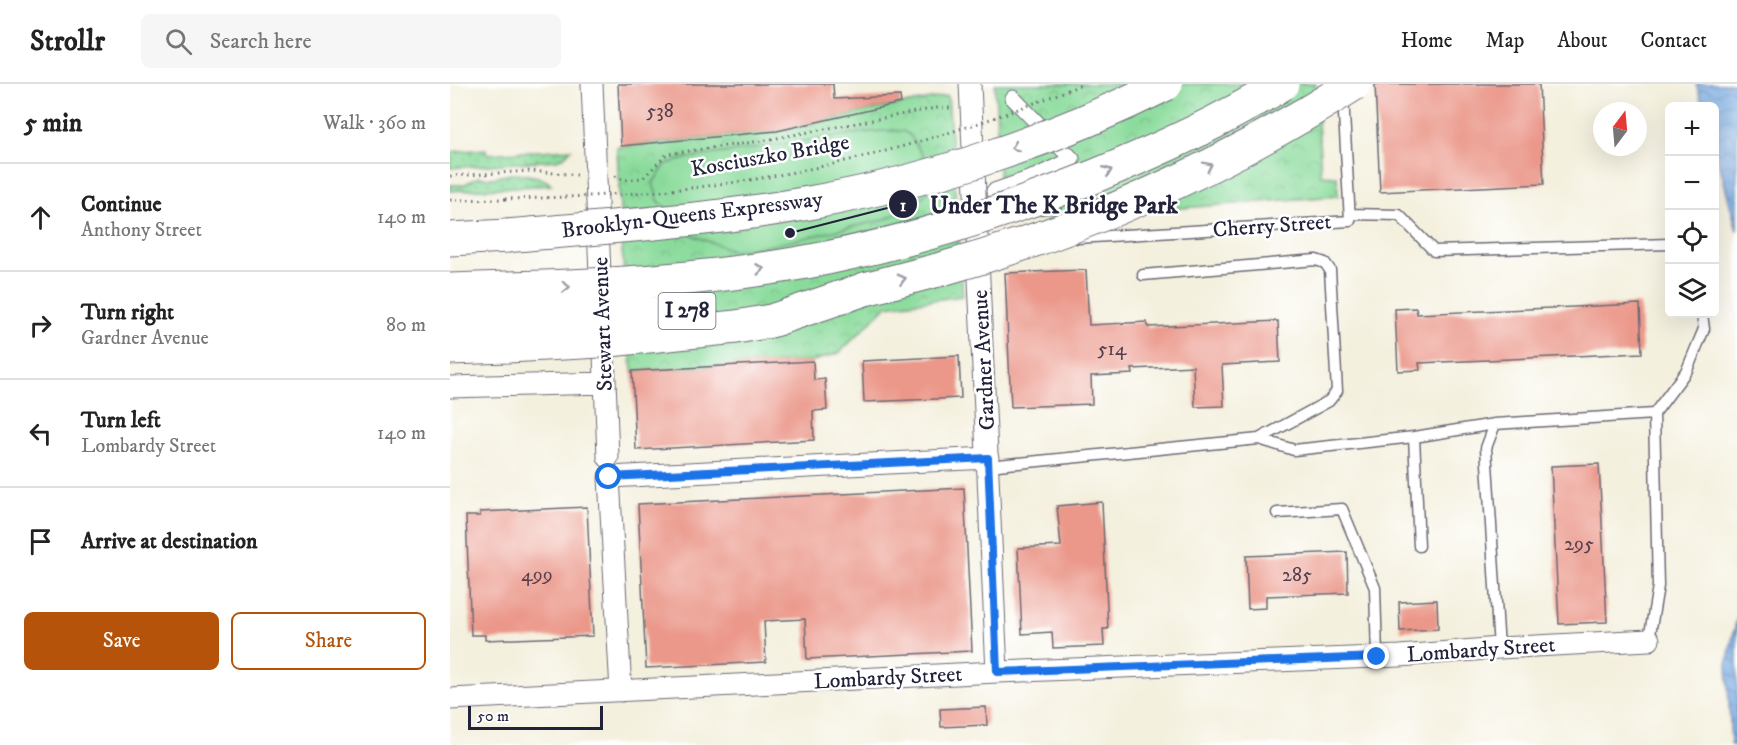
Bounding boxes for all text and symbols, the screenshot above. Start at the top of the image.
search box [141,14,561,68]
text: Strollr [30,24,105,59]
icon: search [162,25,195,58]
text: Search here [210,28,312,55]
text: Home [1401,28,1453,54]
text: Map [1486,28,1524,54]
text: About [1557,28,1608,54]
text: Contact [1641,28,1707,54]
house number: 538 [646,99,674,124]
north arrow [1593,102,1647,156]
map controls [1665,102,1719,318]
button: + [1665,102,1719,156]
text: 5 min [24,107,82,140]
text: Walk · 360 m [323,111,426,136]
street label: Kosciuszko Bridge [689,129,851,183]
one-way arrow [1010,139,1021,152]
button: − [1665,156,1719,210]
one-way arrow [1202,162,1213,174]
one-way arrow [1102,166,1113,178]
callout: Under The K Bridge Park [888,183,1190,225]
street label: Brooklyn-Queens Expressway [560,185,825,244]
text: Continue [81,191,162,218]
text: Under The K Bridge Park [930,191,1179,221]
text: 1 [900,195,907,217]
icon: ahead [24,201,57,234]
text: 140 m [377,205,426,230]
street label: Cherry Street [1212,208,1332,244]
button: locate [1665,210,1719,264]
text: Anthony Street [81,218,202,243]
street label: Stewart Avenue [587,256,619,392]
one-way arrow [755,264,765,276]
button: layers [1665,264,1719,318]
one-way arrow [897,274,907,287]
one-way arrow [561,280,570,293]
street label: Gardner Avenue [967,289,1001,431]
road number: I 278 [658,293,716,329]
text: Turn right [81,299,174,326]
icon: right [24,309,57,342]
text: 80 m [386,313,426,338]
text: Gardner Avenue [81,326,209,351]
house number: 514 [1098,337,1127,362]
text: Turn left [81,407,161,434]
icon: left [24,417,57,450]
text: 140 m [377,421,426,446]
text: Lombardy Street [81,434,216,459]
route start [595,463,621,489]
icon: arrive [24,525,57,558]
text: Arrive at destination [81,528,258,555]
house number: 295 [1564,532,1594,557]
house number: 499 [521,563,553,588]
house number: 285 [1282,563,1312,588]
button: Save [24,612,219,670]
button: Share [231,612,426,670]
street label: Lombardy Street [1406,631,1556,669]
route end [1363,643,1389,669]
street label: Lombardy Street [813,661,963,695]
scale bar [468,703,603,730]
text: 50 m [477,706,509,726]

